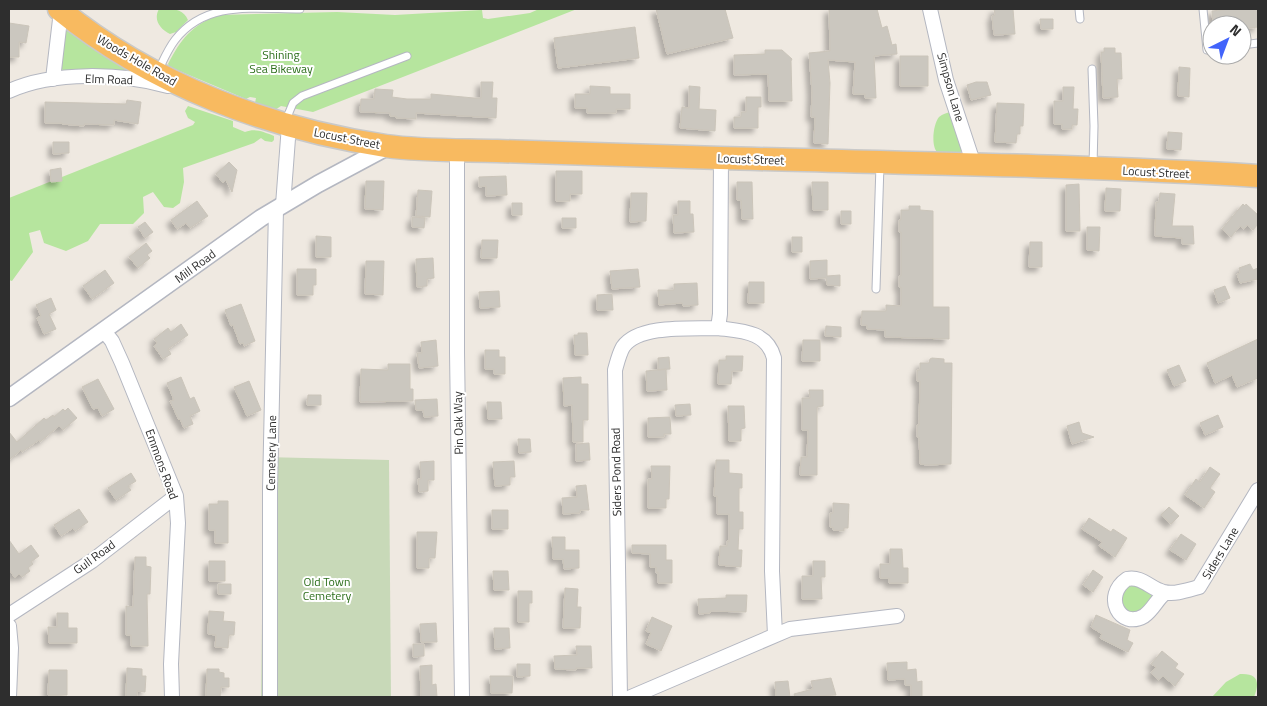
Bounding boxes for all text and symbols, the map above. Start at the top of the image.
north arrow [1202,15,1252,65]
text: N [1225,19,1247,41]
street label: Woods Hole Road [94,29,180,91]
park label: Shining Sea Bikeway [249,45,313,78]
street label: Simpson Lane [932,50,970,124]
street label: Elm Road [85,69,133,89]
street label: Locust Street [312,122,382,154]
street label: Locust Street [717,148,786,170]
street label: Locust Street [1122,161,1191,183]
street label: Mill Road [170,245,220,287]
street label: Pin Oak Way [448,391,468,455]
street label: Cemetery Lane [261,415,281,491]
street label: Emmons Road [140,426,184,502]
street label: Siders Pond Road [606,427,626,517]
street label: Siders Lane [1197,523,1243,583]
street label: Gull Road [69,535,119,579]
park label: Old Town Cemetery [303,572,352,605]

